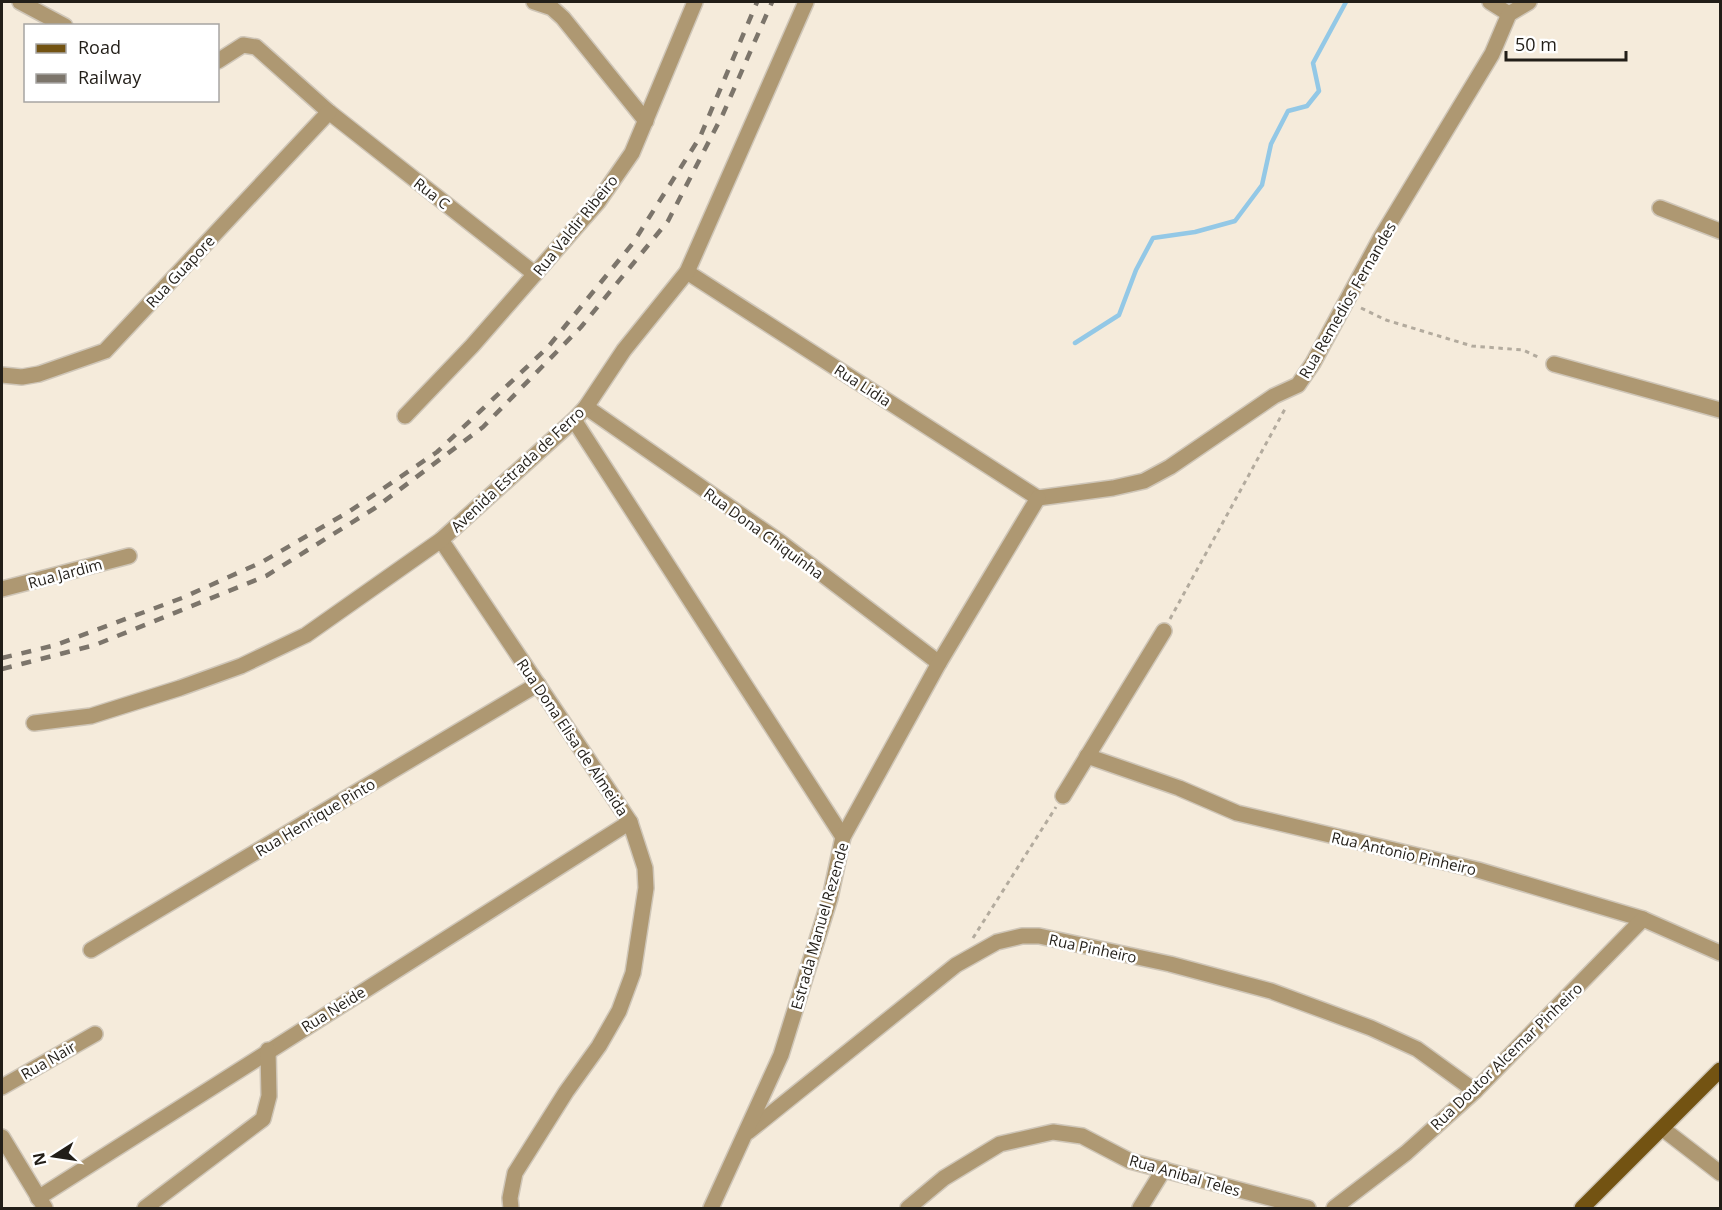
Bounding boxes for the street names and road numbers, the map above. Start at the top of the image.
street label: Rua Valdir Ribeiro [528,170,622,280]
street label: Rua C [410,173,454,213]
street label: Rua Remedios Fernandes [1294,218,1400,382]
street label: Rua Guapore [141,231,219,311]
street label: Rua Lidia [831,359,895,411]
street label: Avenida Estrada de Ferro [446,402,588,536]
street label: Rua Dona Chiquinha [700,483,828,583]
street label: Rua Jardim [26,553,104,593]
street label: Rua Dona Elisa de Almeida [513,654,633,820]
street label: Rua Henrique Pinto [251,773,379,861]
street label: Rua Antonio Pinheiro [1330,827,1478,879]
street label: Estrada Manuel Rezende [786,840,852,1012]
street label: Rua Pinheiro [1047,929,1139,967]
street label: Rua Doutor Alcemar Pinheiro [1426,978,1586,1134]
street label: Rua Neide [297,981,369,1037]
street label: Rua Nair [17,1036,79,1084]
street label: Rua Anibal Teles [1127,1150,1243,1200]

